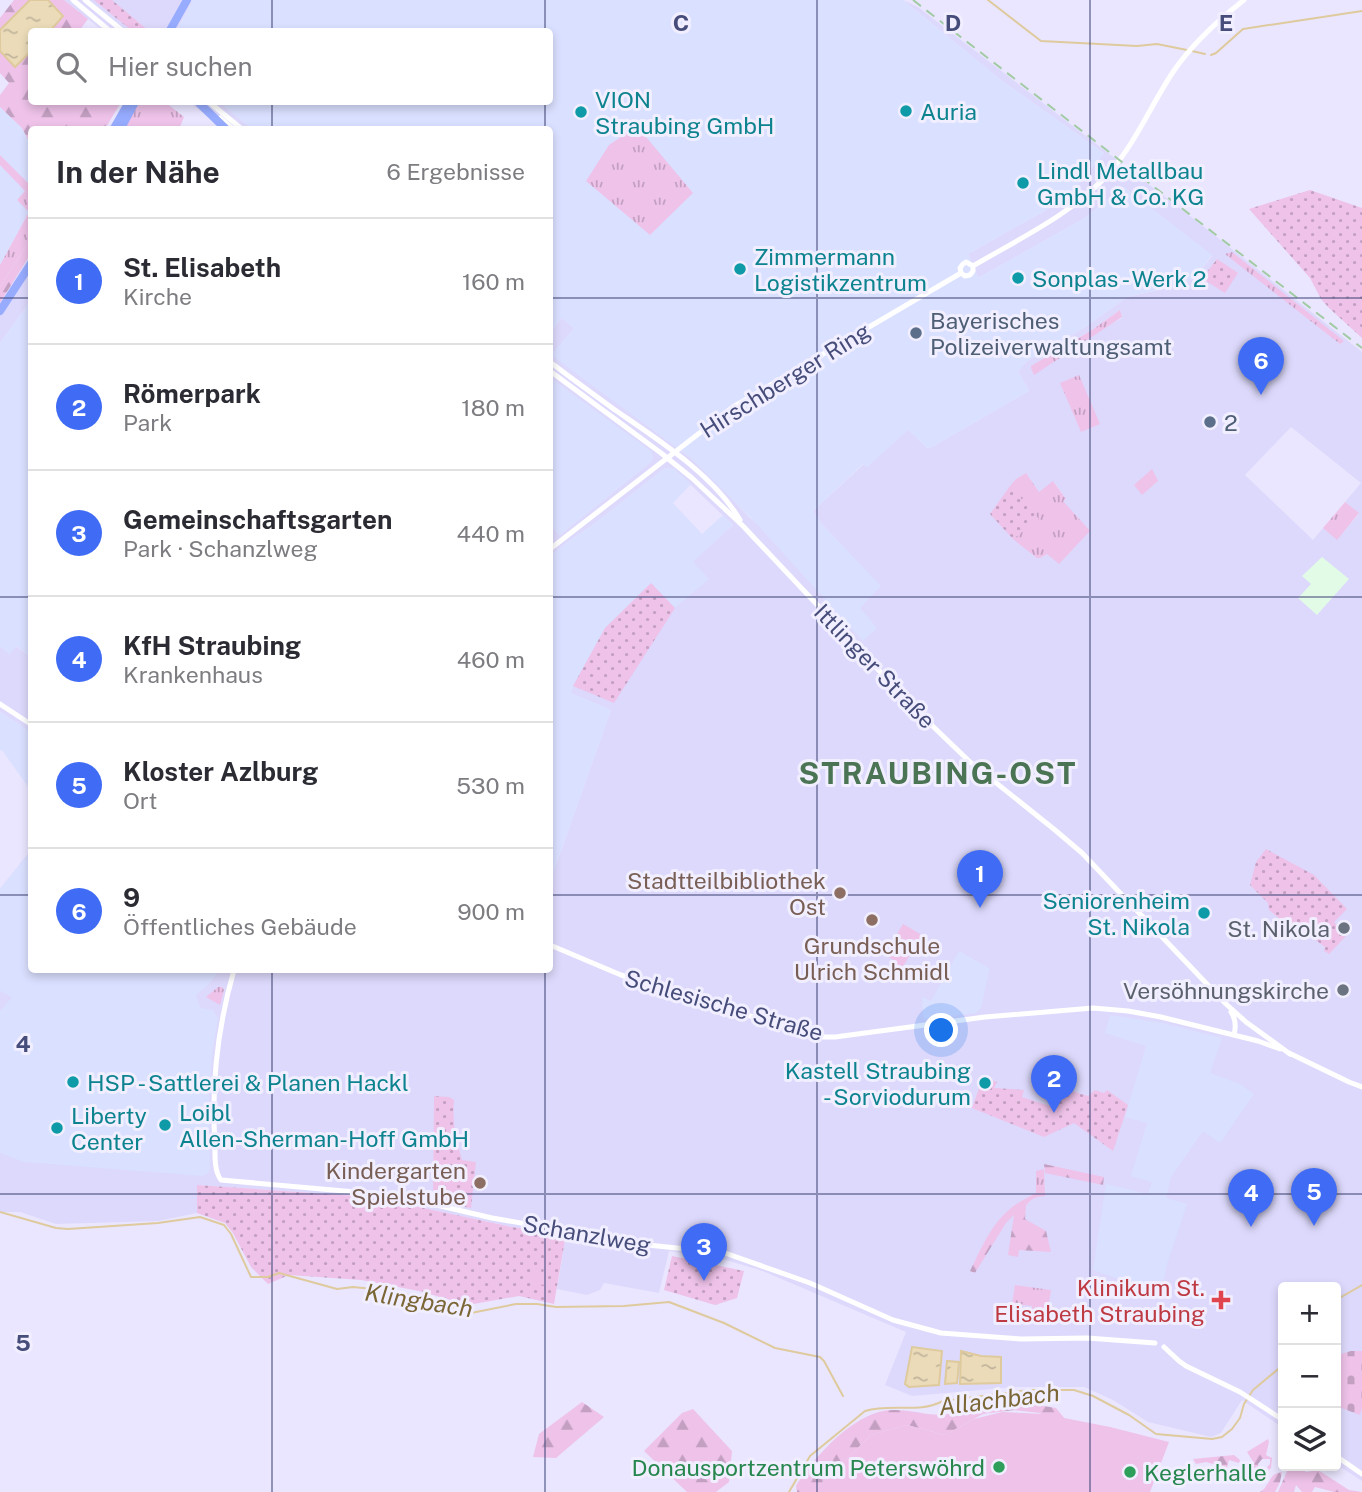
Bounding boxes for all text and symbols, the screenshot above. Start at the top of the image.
text: C [673,9,689,36]
text: D [945,9,961,36]
text: E [1219,9,1233,36]
search box [28,28,553,105]
icon: search [52,48,90,86]
text: Hier suchen [108,51,253,82]
place label: VION Straubing GmbH [595,86,774,139]
place label: Auria [920,98,977,125]
marker: Auria [898,103,914,119]
marker: VION Straubing GmbH [573,104,589,120]
text: In der Nähe [56,154,220,190]
place label: Lindl Metallbau GmbH & Co. KG [1037,157,1204,210]
text: 6 Ergebnisse [387,158,525,185]
marker: Lindl Metallbau GmbH & Co. KG [1015,175,1031,191]
place label: Zimmermann Logistikzentrum [754,243,927,296]
text: St. Elisabeth [123,252,281,283]
marker: Zimmermann Logistikzentrum [732,261,748,277]
place label: Sonplas - Werk 2 [1032,265,1207,292]
text: 1 [74,268,84,295]
text: 160 m [462,268,525,295]
marker: Sonplas - Werk 2 [1010,270,1026,286]
text: Kirche [123,283,192,310]
place label: Bayerisches Polizeiverwaltungsamt [930,307,1172,360]
street label: Hirschberger Ring [695,317,875,443]
marker: Bayerisches Polizeiverwaltungsamt [908,325,924,341]
pin: 6 [1238,337,1284,395]
text: Römerpark [123,378,261,409]
text: 2 [72,394,86,421]
text: 180 m [461,394,525,421]
text: Park [123,409,172,436]
place label: 2 [1224,409,1238,436]
marker: 2 [1202,414,1218,430]
text: Gemeinschaftsgarten [123,504,392,535]
text: 3 [71,520,87,547]
text: 440 m [457,520,525,547]
text: Park · Schanzlweg [123,535,318,562]
street label: Ittlinger Straße [809,598,941,734]
text: KfH Straubing [123,630,301,661]
text: 4 [71,646,87,673]
text: 460 m [457,646,525,673]
text: Krankenhaus [123,661,263,688]
district label: STRAUBING-OST [799,755,1077,791]
text: Kloster Azlburg [123,756,318,787]
text: 5 [71,772,87,799]
text: 530 m [456,772,525,799]
text: Ort [123,787,157,814]
pin: 1 [957,850,1003,908]
place label: Stadtteilbibliothek Ost [627,867,826,920]
text: 9 [123,882,140,913]
marker: Stadtteilbibliothek Ost [832,885,848,901]
place label: Seniorenheim St. Nikola [1042,887,1190,940]
text: 6 [71,898,87,925]
text: 900 m [457,898,525,925]
marker: Seniorenheim St. Nikola [1196,905,1212,921]
marker: Grundschule Ulrich Schmidl [864,912,880,928]
text: Öffentliches Gebäude [123,913,357,940]
place label: St. Nikola [1227,915,1330,942]
marker: St. Nikola [1336,920,1352,936]
place label: Grundschule Ulrich Schmidl [794,932,950,985]
street label: Schlesische Straße [622,964,826,1046]
place label: Versöhnungskirche [1123,977,1329,1004]
marker: Versöhnungskirche [1335,982,1351,998]
your location [924,1013,958,1047]
text: 4 [15,1030,31,1057]
pin: 2 [1031,1055,1077,1113]
place label: Kastell Straubing - Sorviodurum [785,1057,971,1110]
place label: HSP - Sattlerei & Planen Hackl [87,1069,409,1096]
marker: HSP - Sattlerei & Planen Hackl [65,1074,81,1090]
marker: Kastell Straubing - Sorviodurum [977,1075,993,1091]
place label: Loibl Allen-Sherman-Hoff GmbH [179,1099,469,1152]
place label: Liberty Center [71,1102,147,1155]
marker: Loibl Allen-Sherman-Hoff GmbH [157,1117,173,1133]
marker: Liberty Center [49,1120,65,1136]
place label: Kindergarten Spielstube [326,1157,466,1210]
pin: 5 [1291,1168,1337,1226]
pin: 4 [1228,1169,1274,1227]
marker: Kindergarten Spielstube [472,1175,488,1191]
street label: Schanzlweg [521,1209,653,1259]
pin: 3 [681,1223,727,1281]
place label: Klinikum St. Elisabeth Straubing [994,1274,1205,1327]
water label: Klingbach [363,1278,475,1322]
map controls [1278,1282,1341,1471]
button: + [1278,1282,1341,1345]
marker: Klinikum St. Elisabeth Straubing [1211,1290,1231,1310]
text: 5 [15,1329,31,1356]
button: − [1278,1345,1341,1408]
water label: Allachbach [937,1378,1061,1420]
button: layers [1278,1408,1341,1471]
place label: Donausportzentrum Peterswöhrd [632,1454,985,1481]
marker: Donausportzentrum Peterswöhrd [991,1459,1007,1475]
place label: Keglerhalle [1144,1459,1267,1486]
marker: Keglerhalle [1122,1464,1138,1480]

